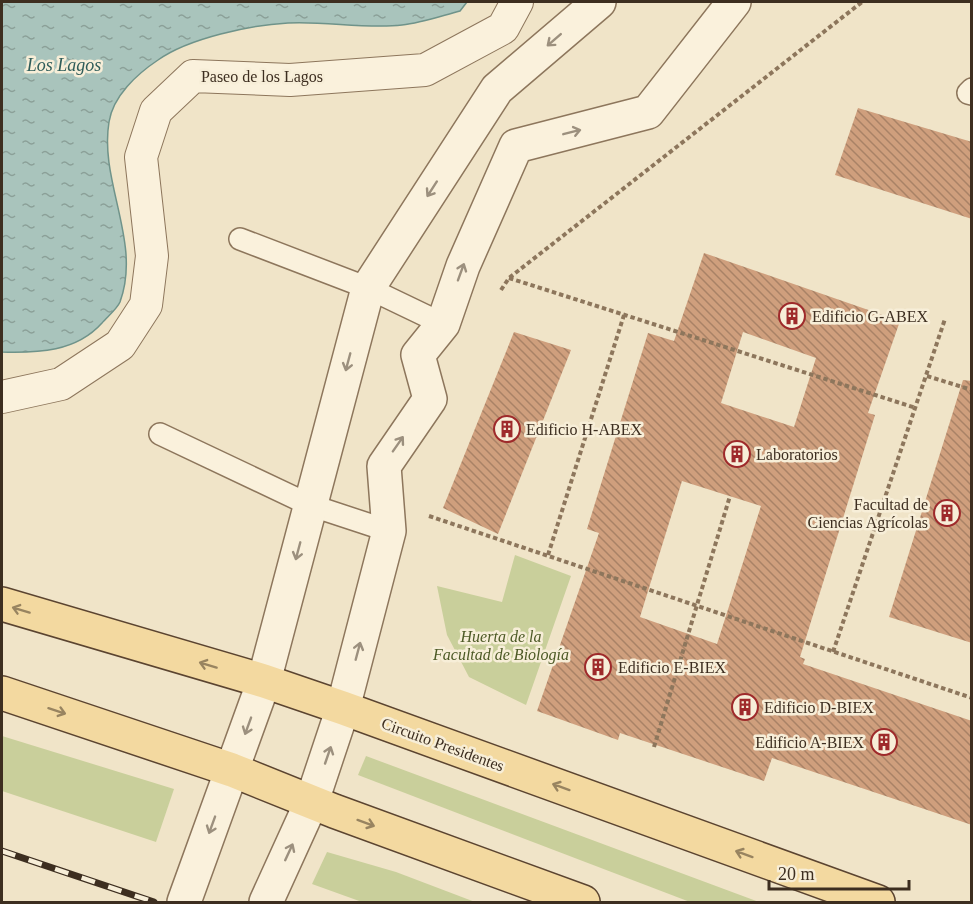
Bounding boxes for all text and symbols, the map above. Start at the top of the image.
one-way arrow [546,33,562,46]
water label: Los Lagos [26,55,101,75]
street label: Paseo de los Lagos [201,68,323,86]
one-way arrow [562,125,581,137]
one-way arrow [426,180,438,197]
one-way arrow [456,263,467,282]
building icon: Edificio G-ABEX [777,301,807,331]
place label: Edificio G-ABEX [812,308,928,325]
one-way arrow [342,353,353,372]
building icon: Edificio H-ABEX [492,414,522,444]
place label: Edificio H-ABEX [526,421,642,438]
one-way arrow [392,436,405,453]
building icon: Laboratorios [722,439,752,469]
place label: Laboratorios [756,446,838,463]
place label: Facultad de Ciencias Agrícolas [808,496,928,532]
building icon: Facultad de Ciencias Agrícolas [932,498,962,528]
one-way arrow [292,541,304,560]
one-way arrow [12,604,31,615]
park label: Huerta de la Facultad de Biología [432,628,569,664]
one-way arrow [353,642,364,661]
building icon: Edificio E-BIEX [583,652,613,682]
one-way arrow [199,659,218,670]
place label: Edificio E-BIEX [618,659,726,676]
building icon: Edificio D-BIEX [730,692,760,722]
place label: Edificio D-BIEX [764,699,874,716]
one-way arrow [47,707,66,718]
street label: Circuito Presidentes [379,714,506,775]
one-way arrow [242,716,253,734]
building icon: Edificio A-BIEX [869,727,899,757]
place label: Edificio A-BIEX [755,734,864,751]
one-way arrow [323,746,334,765]
one-way arrow [552,781,571,792]
one-way arrow [205,815,216,834]
one-way arrow [356,818,375,829]
one-way arrow [284,843,295,862]
one-way arrow [736,847,754,858]
scale bar [769,853,908,891]
text: 20 m [778,864,815,884]

